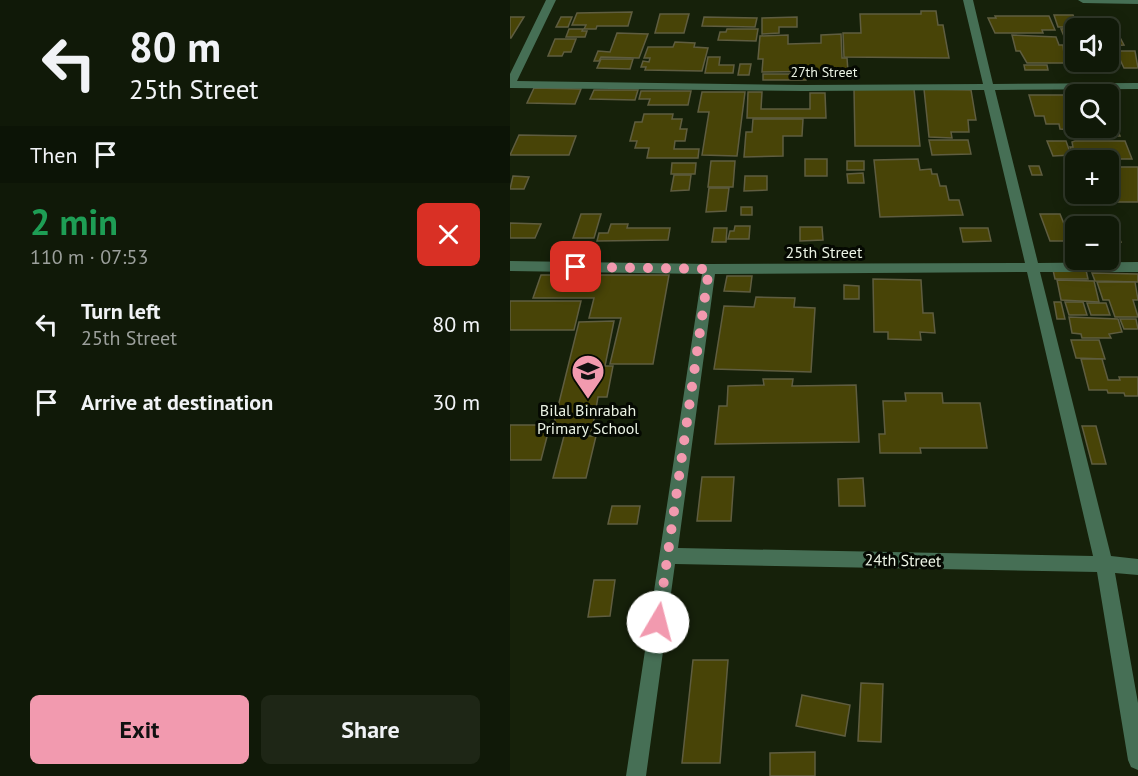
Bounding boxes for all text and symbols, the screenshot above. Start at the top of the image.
map controls [1065,18,1119,270]
button: sound [1065,18,1119,72]
text: 80 m [129,19,221,74]
icon: left [30,24,108,102]
street label: 27th Street [791,63,858,81]
text: 25th Street [129,72,259,106]
button: search [1065,84,1119,138]
icon: arrive [89,138,122,171]
text: Then [30,141,77,169]
button: + [1065,150,1119,204]
text: 2 min [30,198,118,245]
button: close [417,203,480,266]
button: − [1065,216,1119,270]
pin [550,241,601,292]
street label: 25th Street [786,242,863,262]
text: 110 m · 07:53 [30,244,148,270]
icon: arrive [559,250,592,283]
text: Turn left [81,297,161,325]
icon: left [30,308,63,341]
text: 80 m [432,310,480,338]
text: 25th Street [81,325,177,351]
school or university icon: Bilal Binrabah Primary School [570,353,606,400]
icon: arrive [30,386,63,419]
text: Arrive at destination [81,388,273,416]
text: 30 m [432,388,480,416]
place label: Bilal Binrabah Primary School [537,400,639,438]
street label: 24th Street [864,549,942,571]
position arrow [626,590,690,654]
button: Exit [30,695,249,764]
button: Share [261,695,480,764]

